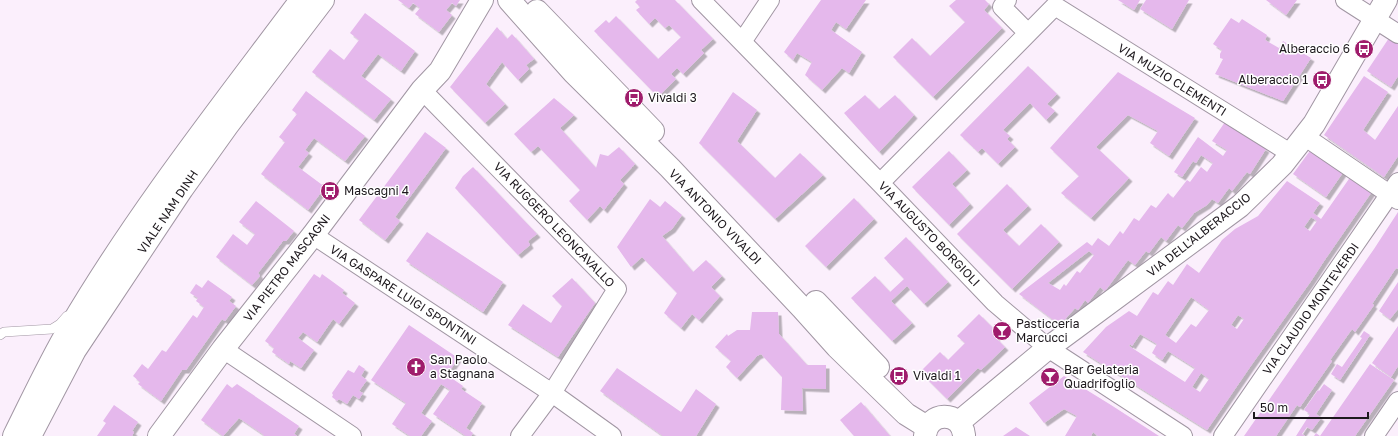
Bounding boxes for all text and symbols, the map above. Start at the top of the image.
bus stop icon: Alberaccio 6 [1353,38,1375,60]
street label: VIA MUZIO CLEMENTI [1115,40,1229,119]
place label: Alberaccio 6 [1279,41,1350,56]
bus stop icon: Alberaccio 1 [1311,69,1333,91]
place label: Alberaccio 1 [1238,72,1308,87]
bus stop icon: Vivaldi 3 [623,87,645,109]
place label: Vivaldi 3 [648,90,697,105]
street label: VIA RUGGERO LEONCAVALLO [491,159,618,290]
street label: VIA ANTONIO VIVALDI [666,166,765,267]
street label: VIALE NAM DINH [134,167,201,256]
street label: VIA AUGUSTO BORGIOLI [875,178,983,289]
bus stop icon: Mascagni 4 [319,180,341,202]
place label: Mascagni 4 [344,183,409,198]
street label: VIA DELL'ALBERACCIO [1144,189,1254,280]
street label: VIA PIETRO MASCAGNI [240,211,333,324]
street label: VIA CLAUDIO MONTEVERDI [1259,240,1362,378]
street label: VIA GASPARE LUIGI SPONTINI [327,241,479,348]
place label: Pasticceria Marcucci [1016,316,1080,345]
bar icon: Pasticceria Marcucci [991,320,1013,342]
place label: San Paolo a Stagnana [430,352,495,381]
church icon: San Paolo a Stagnana [405,356,427,378]
place label: Bar Gelateria Quadrifoglio [1064,362,1139,391]
bus stop icon: Vivaldi 1 [888,365,910,387]
bar icon: Bar Gelateria Quadrifoglio [1039,366,1061,388]
place label: Vivaldi 1 [913,368,961,383]
scale bar [1254,394,1368,420]
text: 50 m [1260,400,1288,415]

